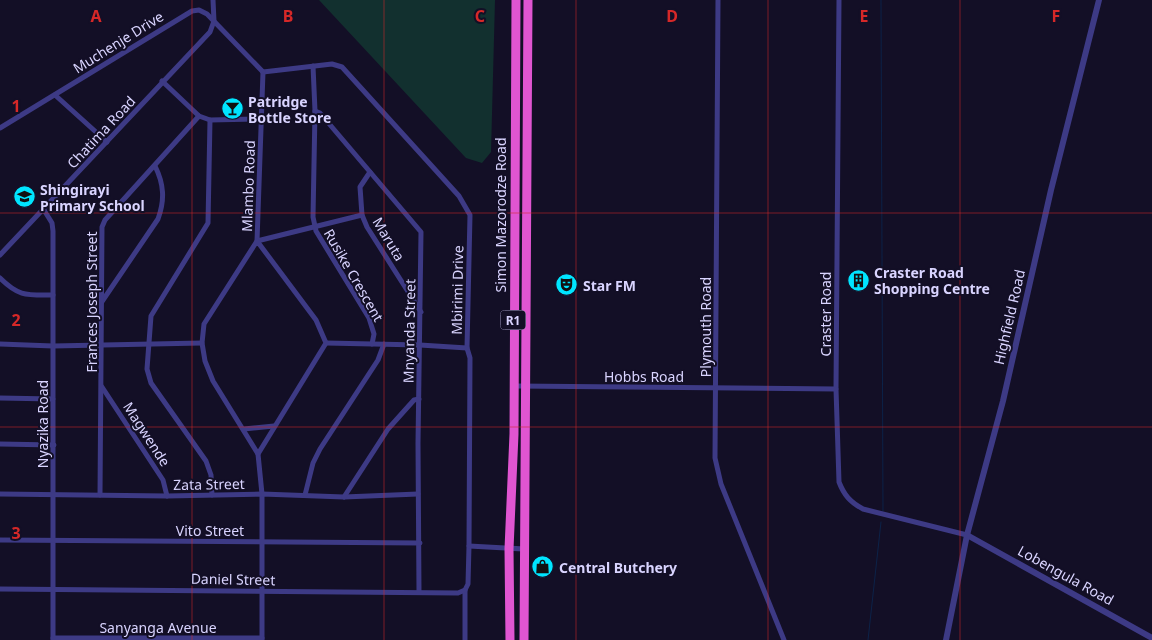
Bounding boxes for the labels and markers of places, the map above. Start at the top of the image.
place label: Patridge Bottle Store [248,92,331,127]
bar icon: Patridge Bottle Store [220,97,244,121]
place label: Shingirayi Primary School [40,180,145,215]
school or university icon: Shingirayi Primary School [12,185,36,209]
place label: Craster Road Shopping Centre [874,263,990,298]
building icon: Craster Road Shopping Centre [846,268,870,292]
theatre icon: Star FM [555,273,579,297]
place label: Star FM [583,276,636,295]
shop icon: Central Butchery [531,555,555,579]
place label: Central Butchery [559,558,677,577]

